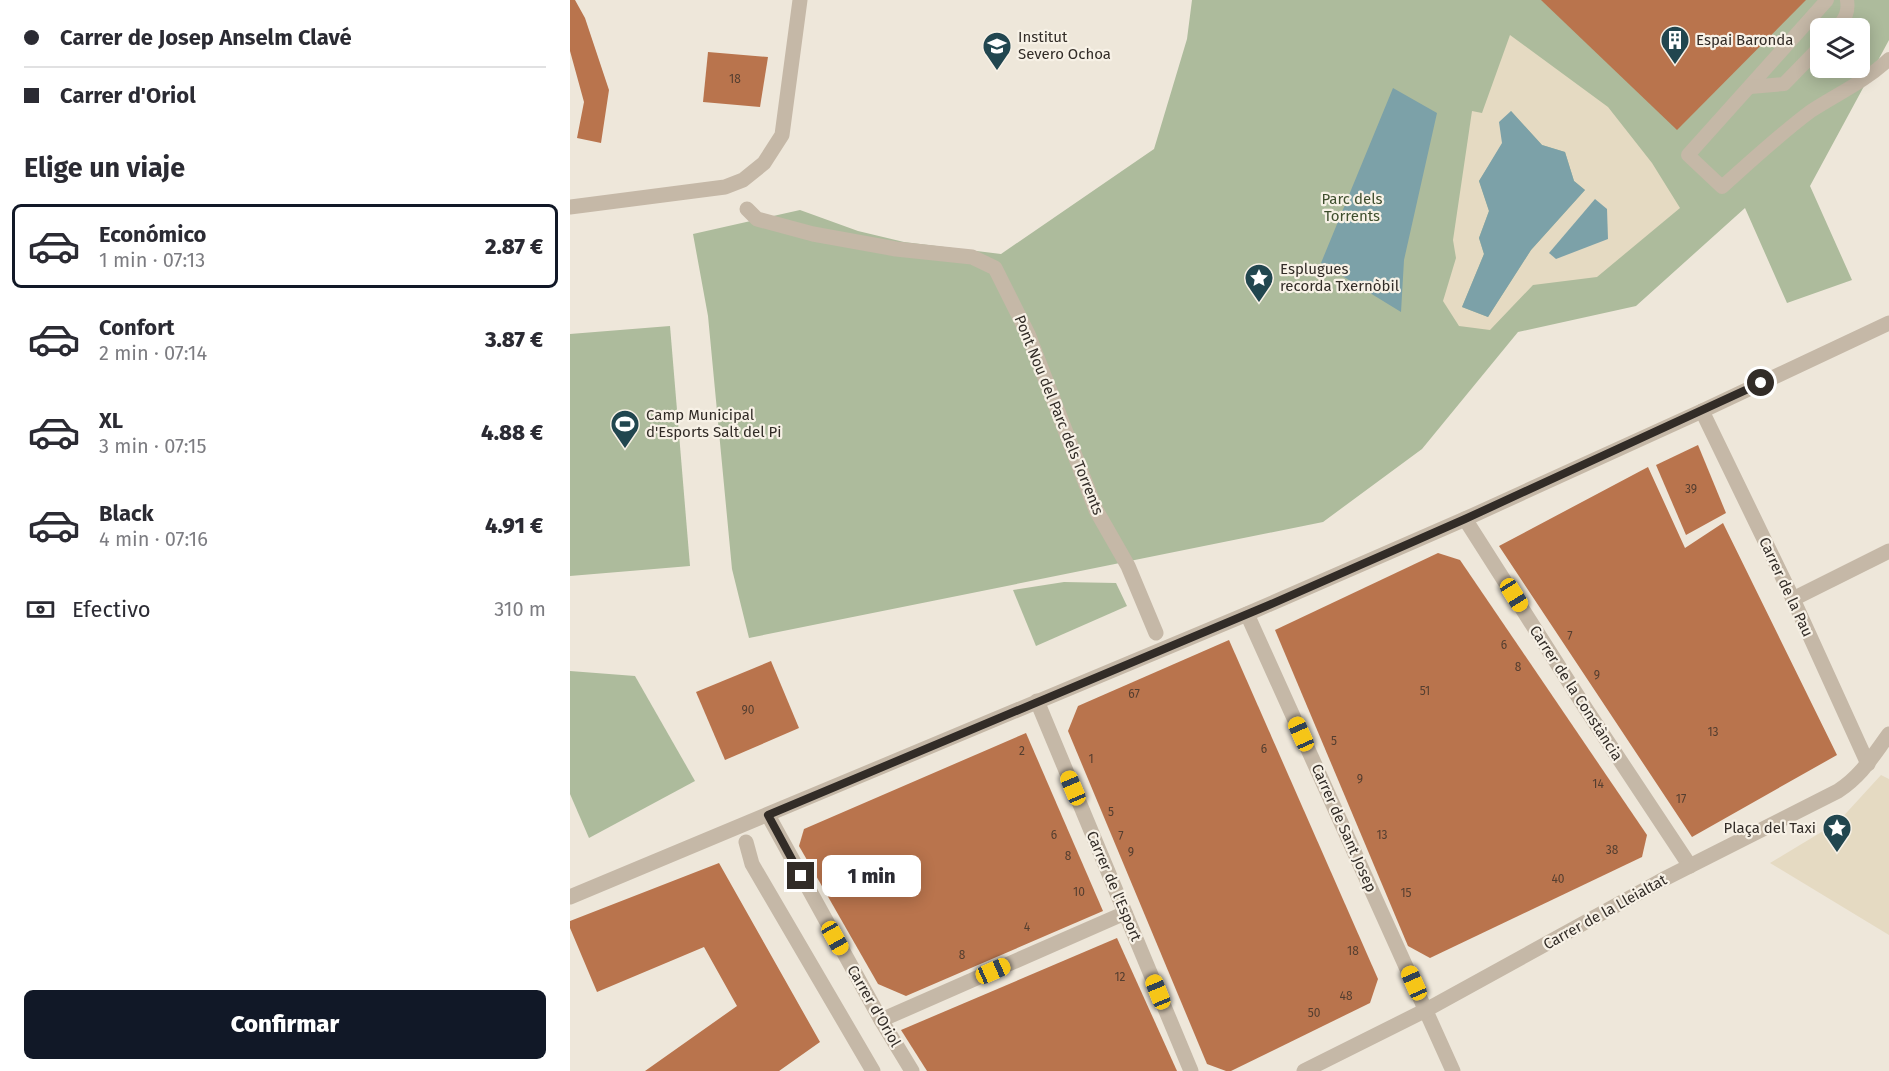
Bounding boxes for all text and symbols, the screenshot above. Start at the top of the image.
map controls [1810,18,1870,78]
button: layers [1810,18,1870,78]
text: Carrer de Josep Anselm Clavé [60,24,352,51]
building icon: Espai Baronda [1659,24,1691,66]
place label: Institut Severo Ochoa [1018,28,1111,63]
school or university icon: Institut Severo Ochoa [981,30,1013,72]
place label: Espai Baronda [1696,31,1793,49]
house number: 18 [729,72,741,86]
text: Carrer d'Oriol [60,82,196,109]
text: Elige un viaje [24,152,185,184]
park label: Parc dels Torrents [1321,190,1383,225]
icon: car [27,219,81,273]
text: Económico [99,221,206,248]
text: 2.87 € [485,233,543,260]
text: 1 min · 07:13 [99,248,205,272]
place label: Esplugues recorda Txernòbil [1280,260,1400,295]
place icon: Esplugues recorda Txernòbil [1243,262,1275,304]
icon: car [27,312,81,366]
street label: Pont Nou del Parc dels Torrents [1011,313,1107,517]
text: Confort [99,314,175,341]
text: 3.87 € [485,326,543,353]
text: 2 min · 07:14 [99,341,207,365]
route start [1747,369,1774,396]
icon: car [27,405,81,459]
place label: Camp Municipal d'Esports Salt del Pi [646,406,782,441]
text: XL [99,407,123,434]
sports icon: Camp Municipal d'Esports Salt del Pi [609,408,641,450]
text: 4.88 € [481,419,543,446]
text: 3 min · 07:15 [99,434,207,458]
house number: 39 [1685,482,1697,496]
icon: car [27,498,81,552]
text: Black [99,500,154,527]
text: 4.91 € [485,512,543,539]
text: 4 min · 07:16 [99,527,208,551]
street label: Carrer de la Pau [1755,534,1817,640]
car [1497,575,1531,615]
icon: cash [24,593,57,626]
text: Efectivo [72,596,151,623]
text: 310 m [494,597,546,621]
street label: Carrer de la Constància [1526,622,1626,764]
house number: 7 [1567,629,1573,643]
house number: 6 [1501,638,1507,652]
house number: 8 [1515,660,1522,674]
house number: 9 [1594,668,1600,682]
house number: 51 [1420,684,1430,698]
house number: 67 [1128,687,1140,701]
house number: 90 [742,703,755,717]
car [1285,714,1317,754]
house number: 13 [1707,725,1719,739]
house number: 5 [1331,734,1337,748]
house number: 6 [1261,742,1267,756]
house number: 2 [1019,744,1025,758]
house number: 1 [1088,752,1094,766]
street label: Carrer de Sant Josep [1308,761,1380,895]
car [1058,768,1088,808]
house number: 9 [1357,772,1363,786]
house number: 14 [1592,777,1604,791]
house number: 17 [1676,792,1686,806]
house number: 5 [1108,805,1114,819]
place icon: Plaça del Taxi [1821,812,1853,854]
place label: Plaça del Taxi [1724,819,1816,837]
house number: 6 [1051,828,1057,842]
street label: Carrer de l'Esport [1083,828,1146,944]
house number: 13 [1376,828,1388,842]
house number: 7 [1118,829,1124,843]
house number: 38 [1606,843,1619,857]
house number: 9 [1128,845,1134,859]
house number: 8 [1065,849,1072,863]
callout: 1 min [822,855,921,897]
route end [787,862,814,889]
text: 1 min [848,864,895,888]
street label: Carrer de la Lleialtat [1540,870,1670,953]
house number: 40 [1551,872,1565,886]
house number: 10 [1073,885,1085,899]
house number: 15 [1400,886,1412,900]
car [818,918,852,958]
house number: 4 [1024,920,1031,934]
house number: 18 [1347,944,1359,958]
house number: 8 [959,948,966,962]
car [973,955,1013,987]
street label: Carrer d'Oriol [843,962,905,1051]
car [1398,963,1430,1003]
house number: 12 [1114,970,1126,984]
car [1143,972,1173,1012]
house number: 48 [1340,989,1353,1003]
button: Confirmar [24,990,546,1059]
house number: 50 [1308,1006,1321,1020]

